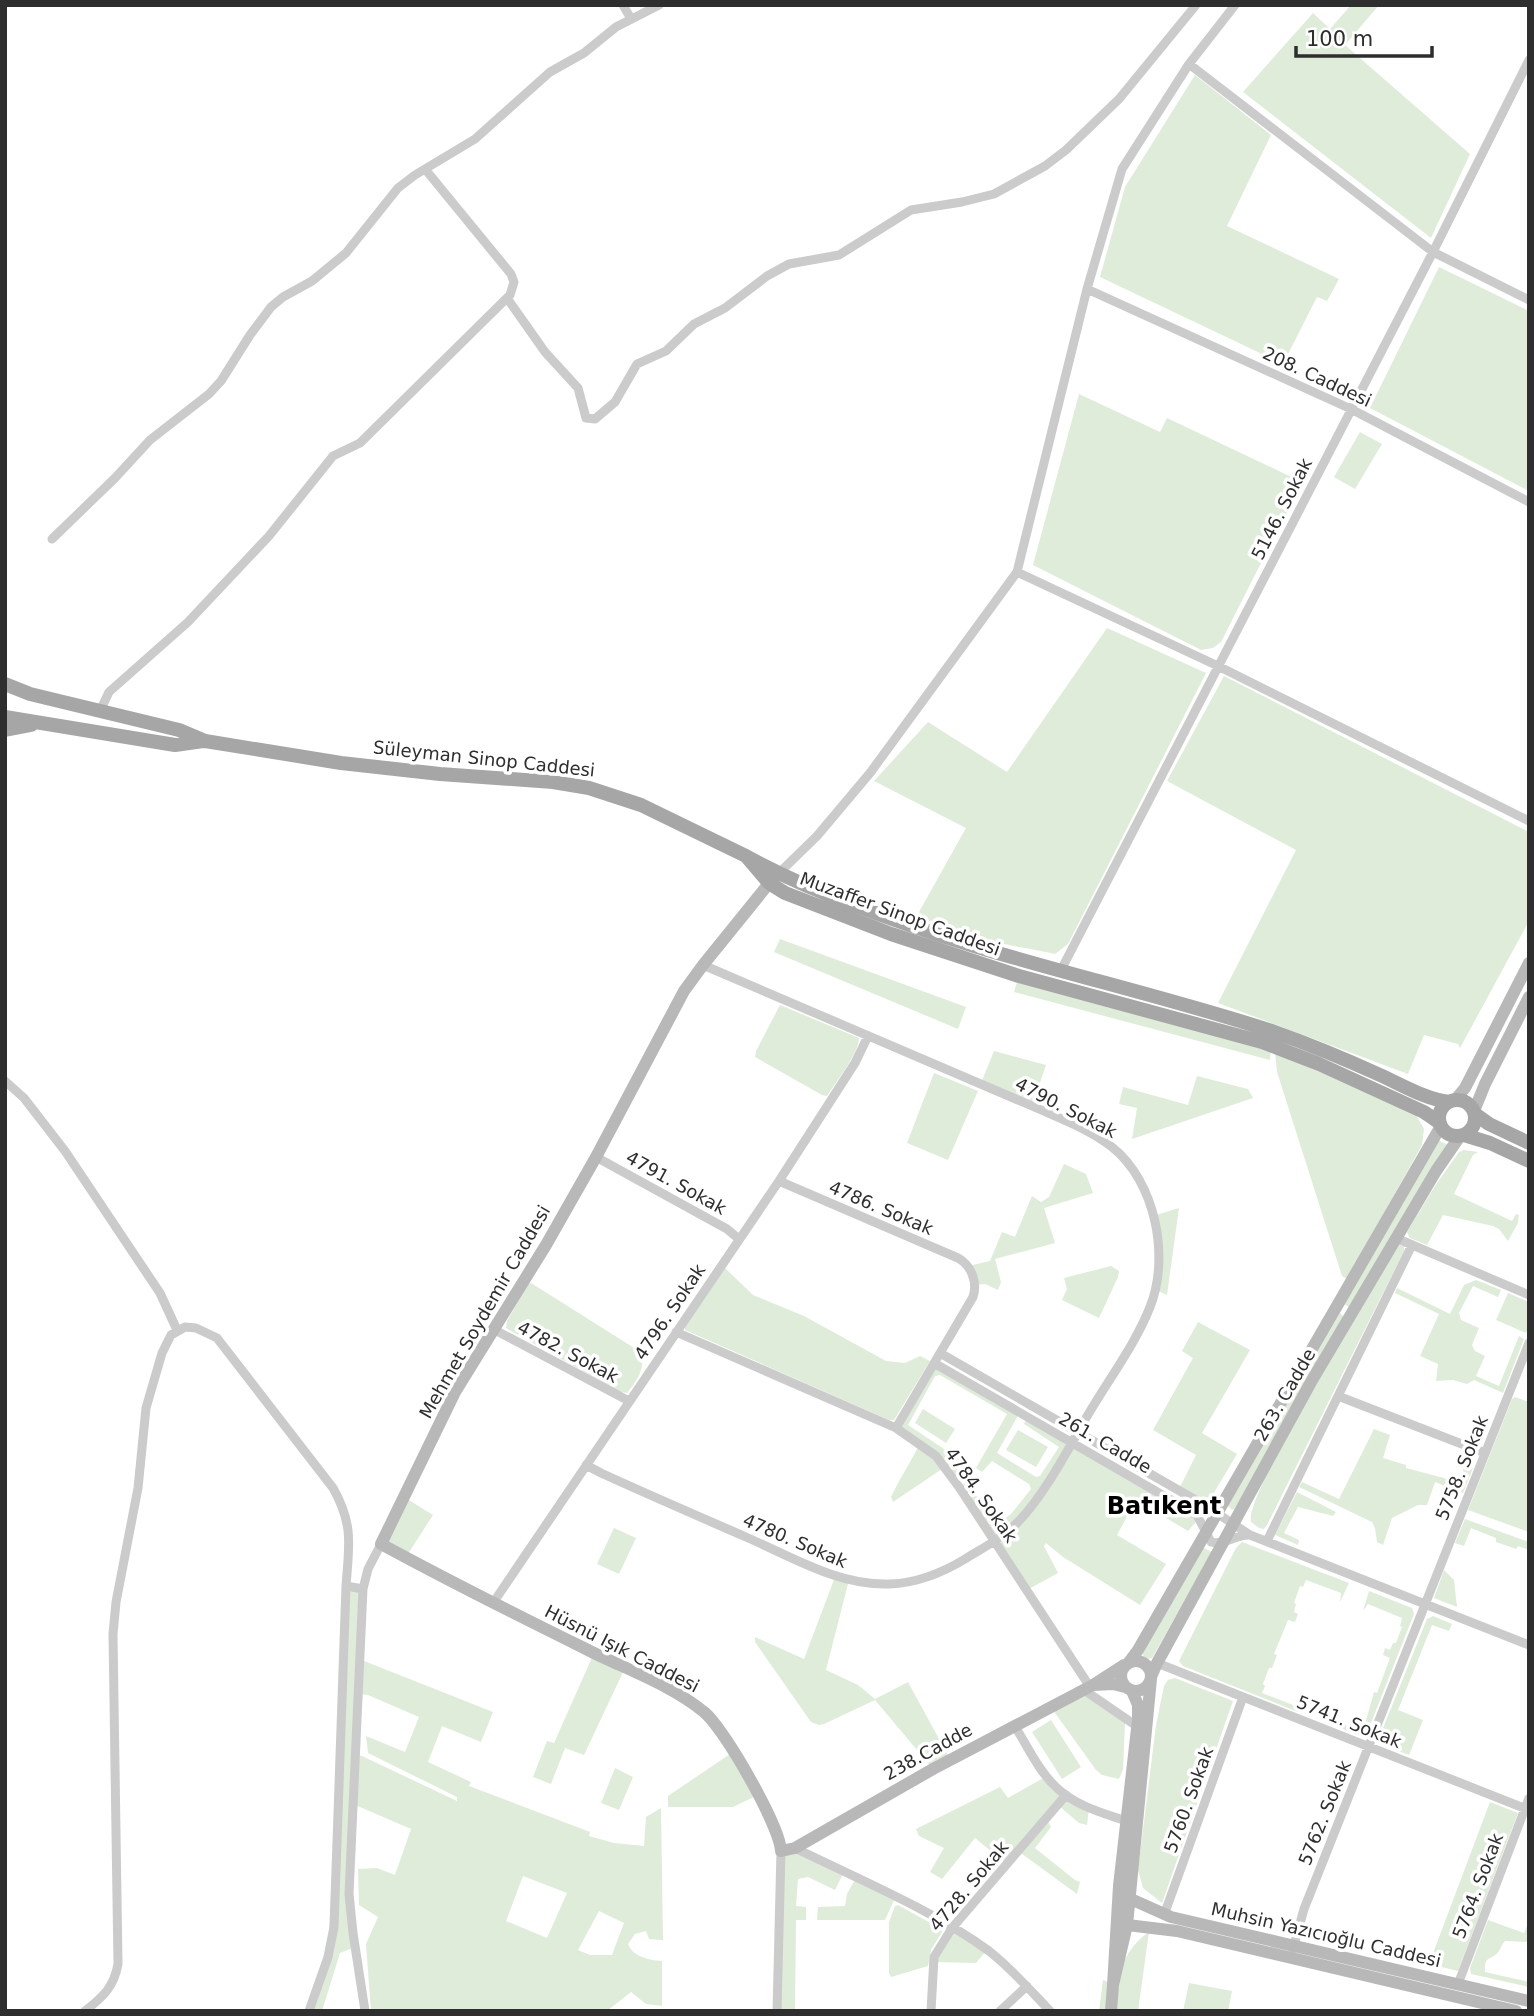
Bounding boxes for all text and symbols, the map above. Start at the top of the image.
scale bar [1296,14,1432,58]
text: 100 m [1306,27,1373,51]
street label: 208. Caddesi [1259,342,1375,411]
street label: 5146. Sokak [1247,454,1316,563]
street label: Süleyman Sinop Caddesi [372,736,596,781]
street label: Muzaffer Sinop Caddesi [797,867,1003,960]
street label: 4790. Sokak [1012,1073,1121,1142]
street label: 4791. Sokak [622,1146,730,1219]
street label: 4786. Sokak [826,1176,937,1239]
street label: Mehmet Soydemir Caddesi [415,1201,554,1422]
street label: 4796. Sokak [630,1259,710,1364]
street label: 4782. Sokak [514,1316,623,1387]
street label: 263. Cadde [1250,1345,1319,1445]
street label: 261. Cadde [1055,1408,1155,1477]
street label: 5758. Sokak [1431,1412,1492,1523]
street label: 4784. Sokak [941,1443,1022,1547]
district label: Batıkent [1107,1492,1221,1520]
street label: 4780. Sokak [740,1509,851,1572]
street label: Hüsnü Işık Caddesi [541,1600,703,1697]
street label: 5741. Sokak [1294,1691,1405,1752]
street label: 238.Cadde [880,1719,976,1784]
street label: 5760. Sokak [1160,1743,1218,1856]
street label: 5762. Sokak [1294,1757,1355,1868]
street label: 5764. Sokak [1448,1830,1507,1942]
street label: 4728. Sokak [925,1836,1013,1935]
street label: Muhsin Yazıcıoğlu Caddesi [1209,1898,1443,1971]

